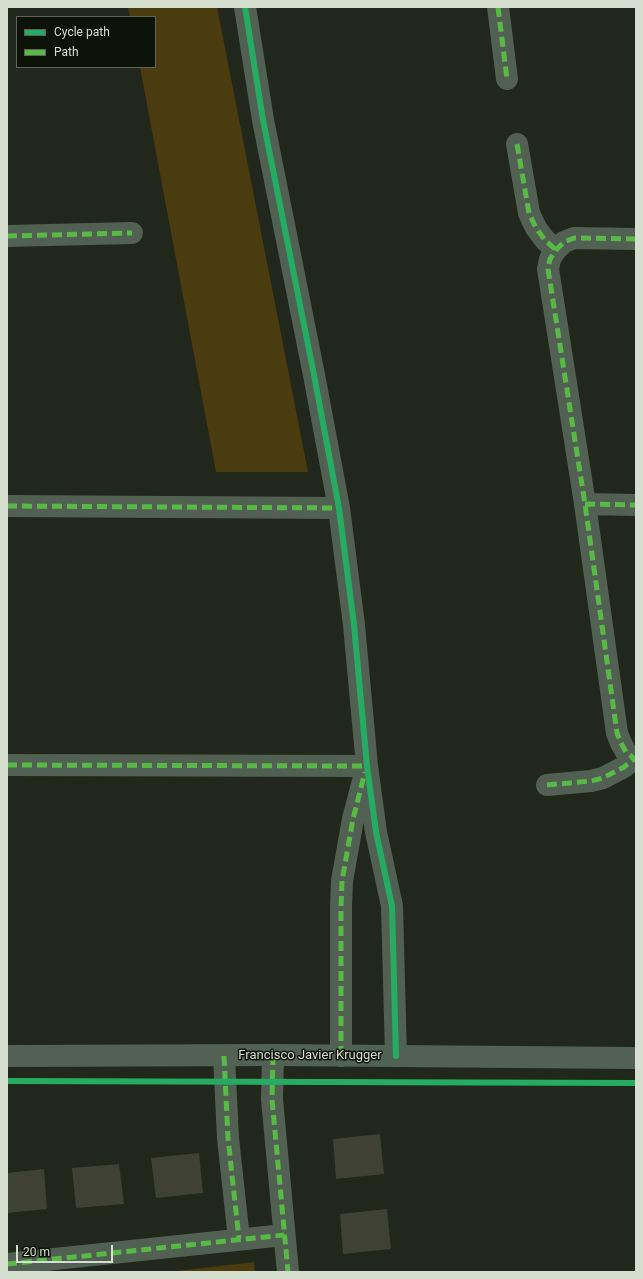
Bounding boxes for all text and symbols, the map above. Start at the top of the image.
legend [16,16,156,68]
text: Cycle path [54,25,110,39]
text: Path [54,45,79,59]
street label: Francisco Javier Krugger [238,1048,382,1064]
scale bar [18,1237,115,1263]
text: 20 m [23,1245,50,1259]

